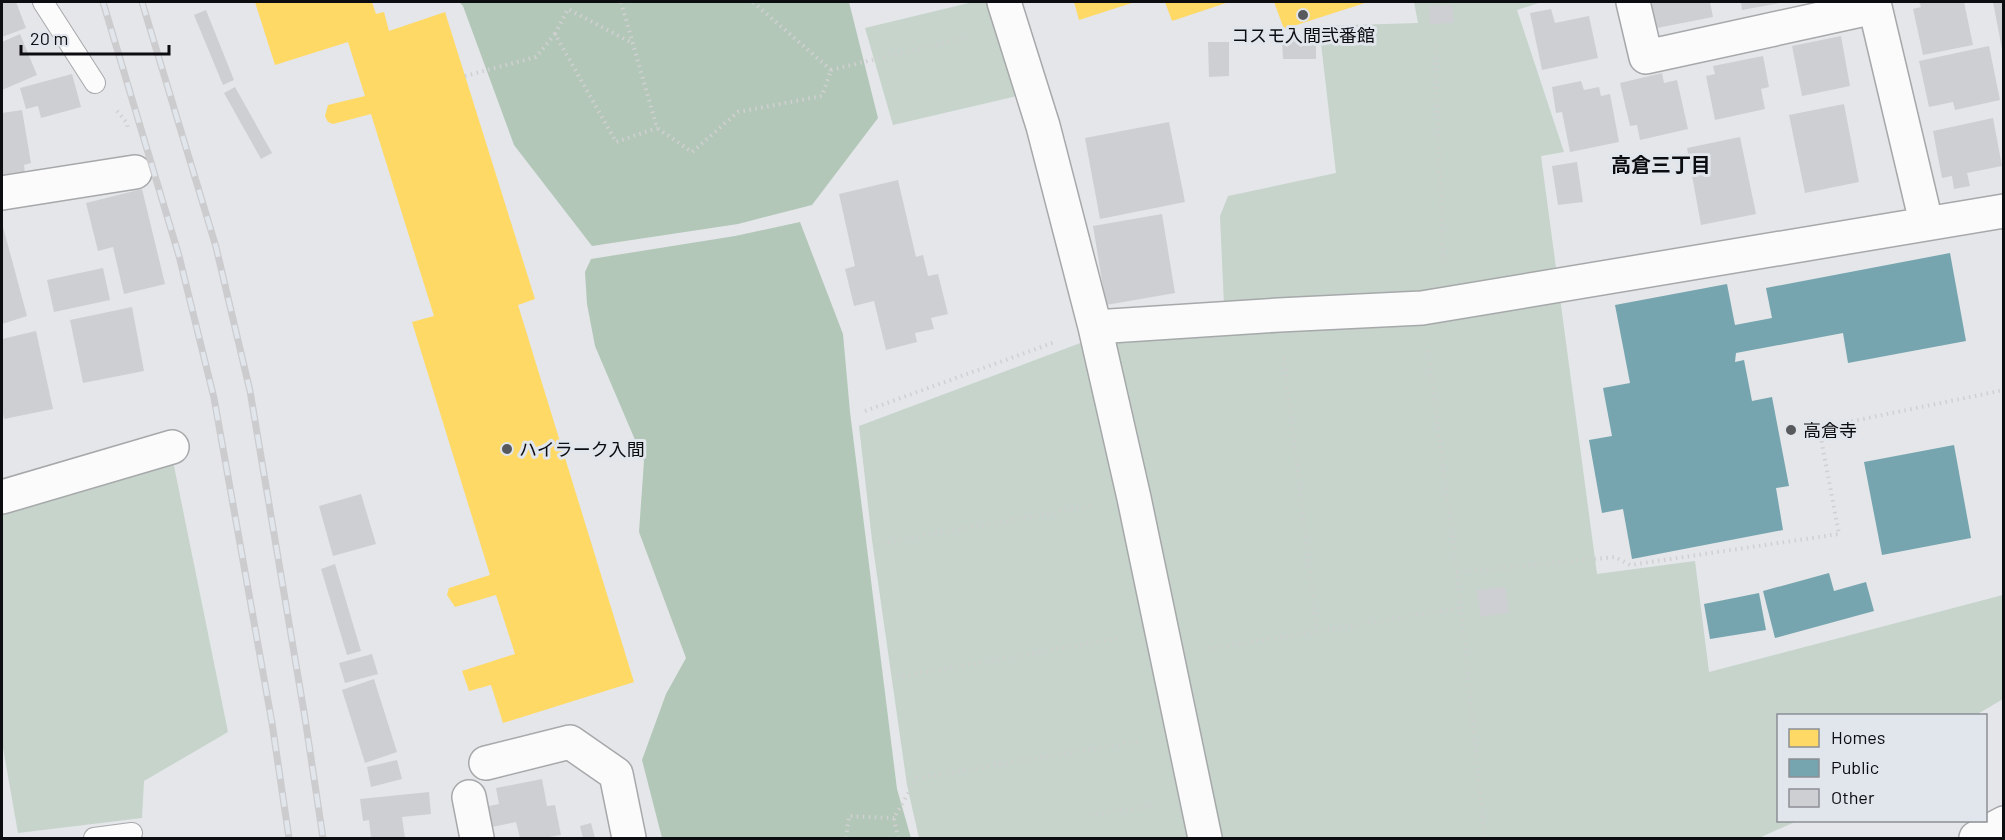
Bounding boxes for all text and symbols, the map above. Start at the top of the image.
marker: コスモ入間弐番館 [1296,8,1310,22]
scale bar [21,18,170,56]
place label: コスモ入間弐番館 [1231,24,1375,46]
text: 20 m [30,27,68,49]
district label: 高倉三丁目 [1611,152,1711,176]
place label: 高倉寺 [1803,419,1857,441]
marker: 高倉寺 [1784,423,1798,437]
place label: ハイラーク入間 [519,438,645,460]
marker: ハイラーク入間 [500,442,514,456]
legend [1777,714,1987,822]
text: Homes [1831,726,1885,748]
text: Public [1831,756,1879,778]
text: Other [1831,786,1875,808]

